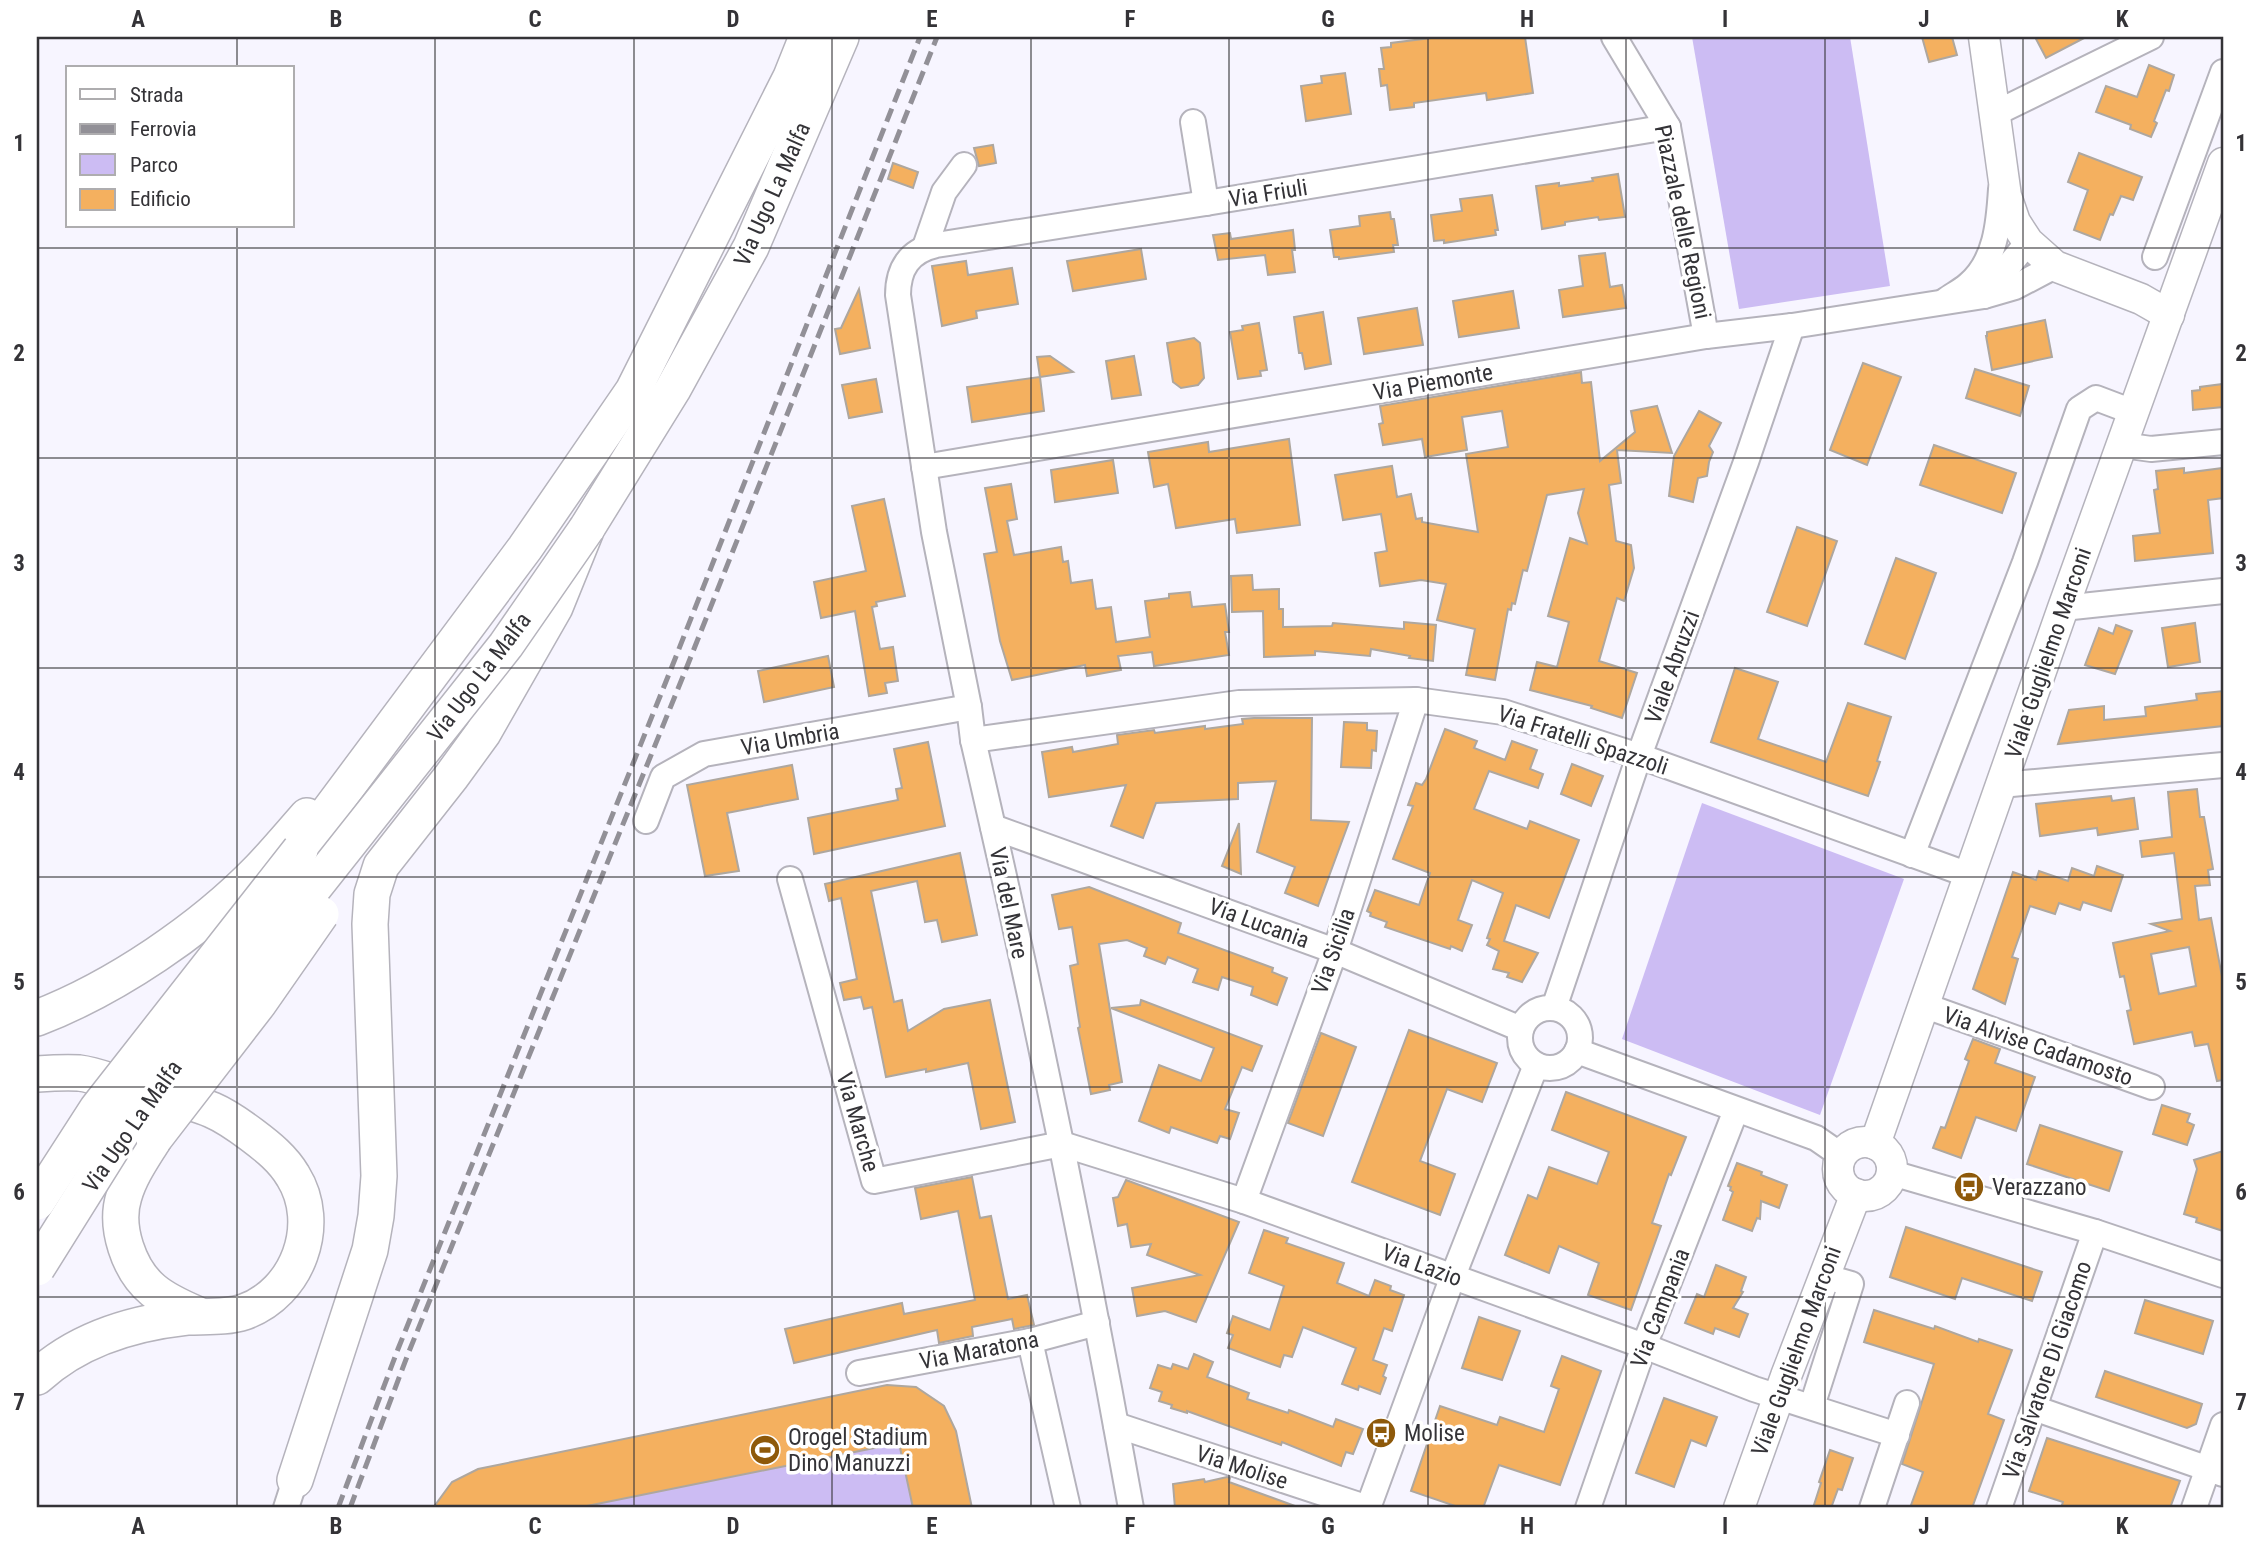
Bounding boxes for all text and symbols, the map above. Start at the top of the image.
text: A [131,6,145,33]
text: B [330,6,342,33]
text: C [528,6,542,33]
text: D [727,6,740,33]
text: E [926,6,938,33]
text: F [1125,6,1136,33]
text: G [1321,6,1335,33]
text: H [1520,6,1534,33]
text: I [1722,6,1728,33]
text: J [1918,6,1930,33]
text: K [2116,6,2129,33]
legend [66,66,294,228]
text: Strada [130,83,184,107]
text: Ferrovia [130,117,197,141]
street label: Via Ugo La Malfa [729,118,816,270]
street label: Piazzale delle Regioni [1649,122,1716,322]
text: 1 [13,130,25,157]
text: 1 [2235,130,2247,157]
text: Parco [130,153,178,177]
street label: Via Friuli [1227,174,1309,213]
text: Edificio [130,187,191,211]
text: 2 [13,340,25,367]
text: 2 [2235,340,2247,367]
street label: Via Piemonte [1371,359,1495,406]
street label: Viale Guglielmo Marconi [2000,544,2097,762]
text: 3 [13,550,25,577]
text: 3 [2235,550,2247,577]
street label: Via Ugo La Malfa [422,607,537,747]
street label: Viale Abruzzi [1639,607,1705,728]
street label: Via Fratelli Spazzoli [1494,700,1672,781]
street label: Via Umbria [739,718,841,761]
text: 4 [13,759,25,786]
text: 4 [2235,759,2247,786]
street label: Via del Mare [984,845,1033,961]
street label: Via Lucania [1205,893,1313,954]
street label: Via Sicilia [1306,905,1361,998]
text: 5 [13,969,25,996]
text: 5 [2235,969,2247,996]
street label: Via Alvise Cadamosto [1940,1001,2136,1092]
street label: Via Ugo La Malfa [77,1055,188,1197]
street label: Via Marche [830,1069,885,1175]
bus stop icon: Verazzano [1952,1170,1986,1204]
place label: Verazzano [1992,1174,2087,1201]
text: 6 [13,1179,25,1206]
text: 6 [2235,1179,2247,1206]
street label: Via Lazio [1378,1239,1466,1292]
street label: Viale Guglielmo Marconi [1746,1243,1847,1460]
street label: Via Campania [1625,1245,1696,1372]
street label: Via Salvatore Di Giacomo [1997,1258,2098,1483]
street label: Via Maratona [917,1326,1041,1375]
text: 7 [13,1389,25,1416]
text: 7 [2235,1389,2247,1416]
bus stop icon: Molise [1364,1416,1398,1450]
place label: Molise [1404,1420,1465,1447]
place label: Orogel Stadium Dino Manuzzi [788,1424,928,1477]
sports icon: Orogel Stadium Dino Manuzzi [748,1433,782,1467]
street label: Via Molise [1192,1440,1291,1495]
text: A [131,1513,145,1540]
text: B [330,1513,342,1540]
text: C [528,1513,542,1540]
text: D [727,1513,740,1540]
text: E [926,1513,938,1540]
text: F [1125,1513,1136,1540]
text: G [1321,1513,1335,1540]
text: H [1520,1513,1534,1540]
text: I [1722,1513,1728,1540]
text: J [1918,1513,1930,1540]
text: K [2116,1513,2129,1540]

